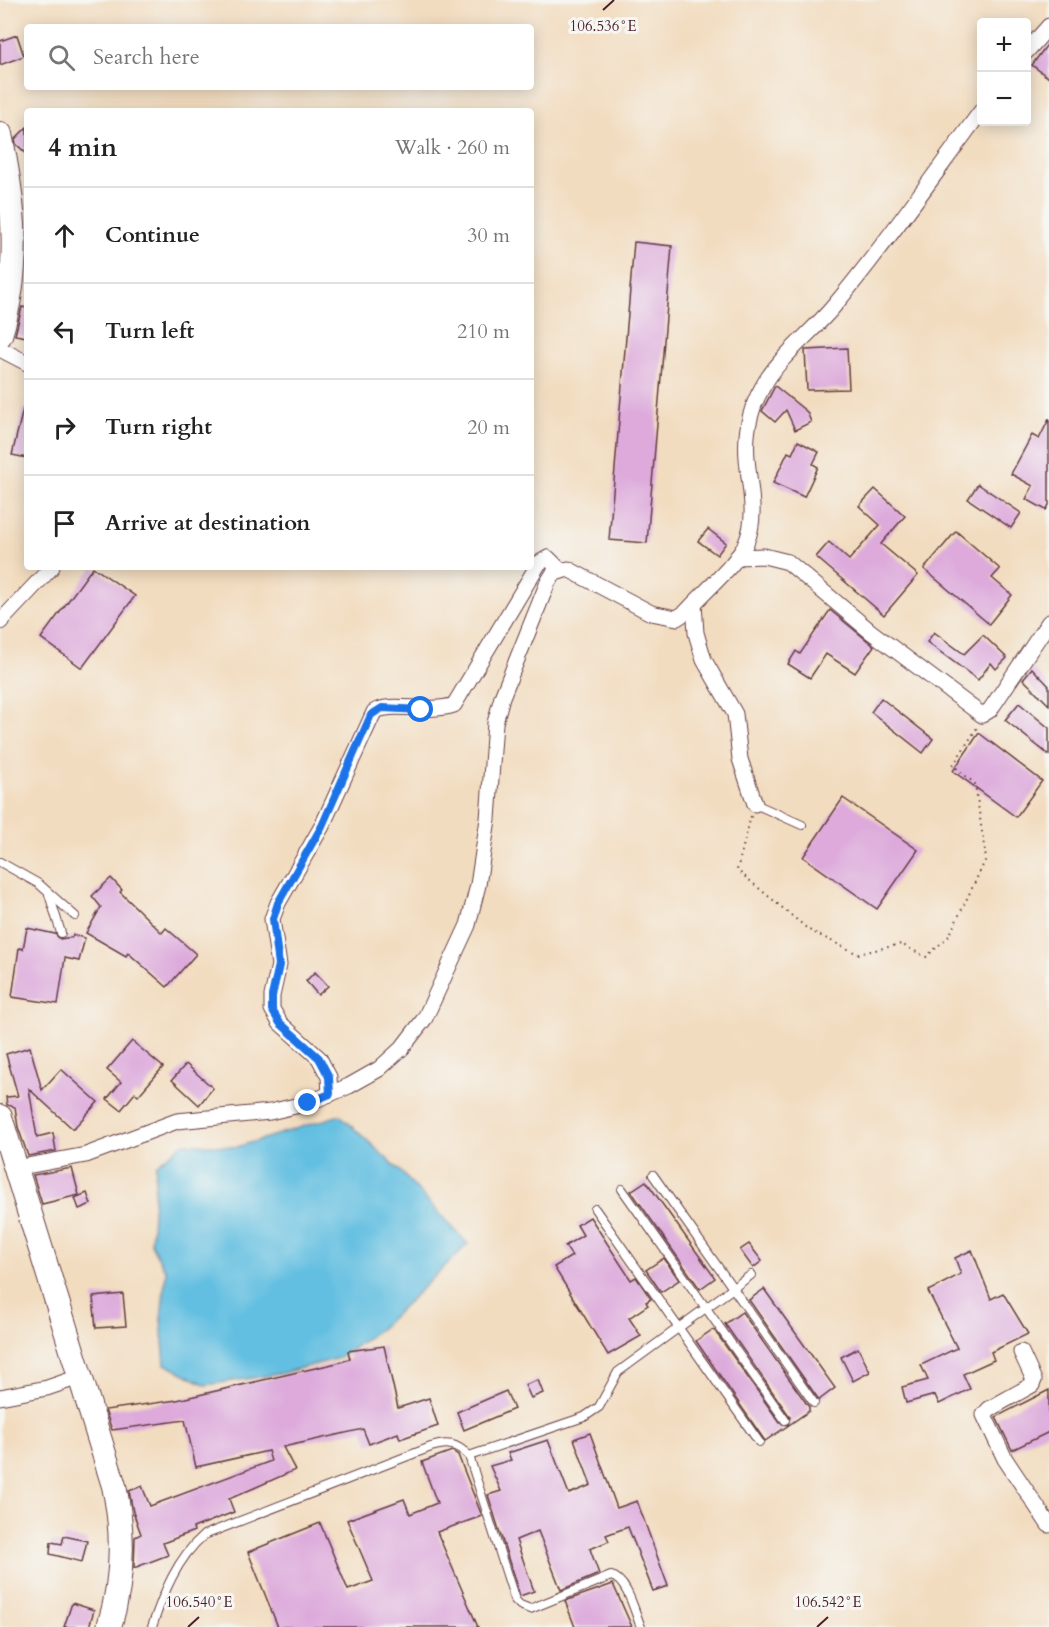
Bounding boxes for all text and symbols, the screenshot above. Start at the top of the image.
text: 106.536°E [570,16,636,36]
map controls [977,18,1031,126]
button: + [977,18,1031,72]
search box [24,24,534,90]
icon: search [45,41,78,74]
text: Search here [93,42,200,72]
button: − [977,72,1031,126]
text: 4 min [48,130,117,165]
text: Walk · 260 m [395,134,510,161]
icon: ahead [48,219,81,252]
text: Continue [105,220,200,250]
text: 30 m [467,222,510,249]
icon: left [48,315,81,348]
text: Turn left [105,316,194,346]
text: 210 m [457,318,510,345]
icon: right [48,411,81,444]
text: Turn right [105,412,212,442]
text: 20 m [467,414,510,441]
icon: arrive [48,507,81,540]
text: Arrive at destination [105,508,310,538]
route start [407,696,433,722]
route end [294,1089,320,1115]
text: 106.540°E [166,1592,232,1612]
text: 106.542°E [795,1592,861,1612]

